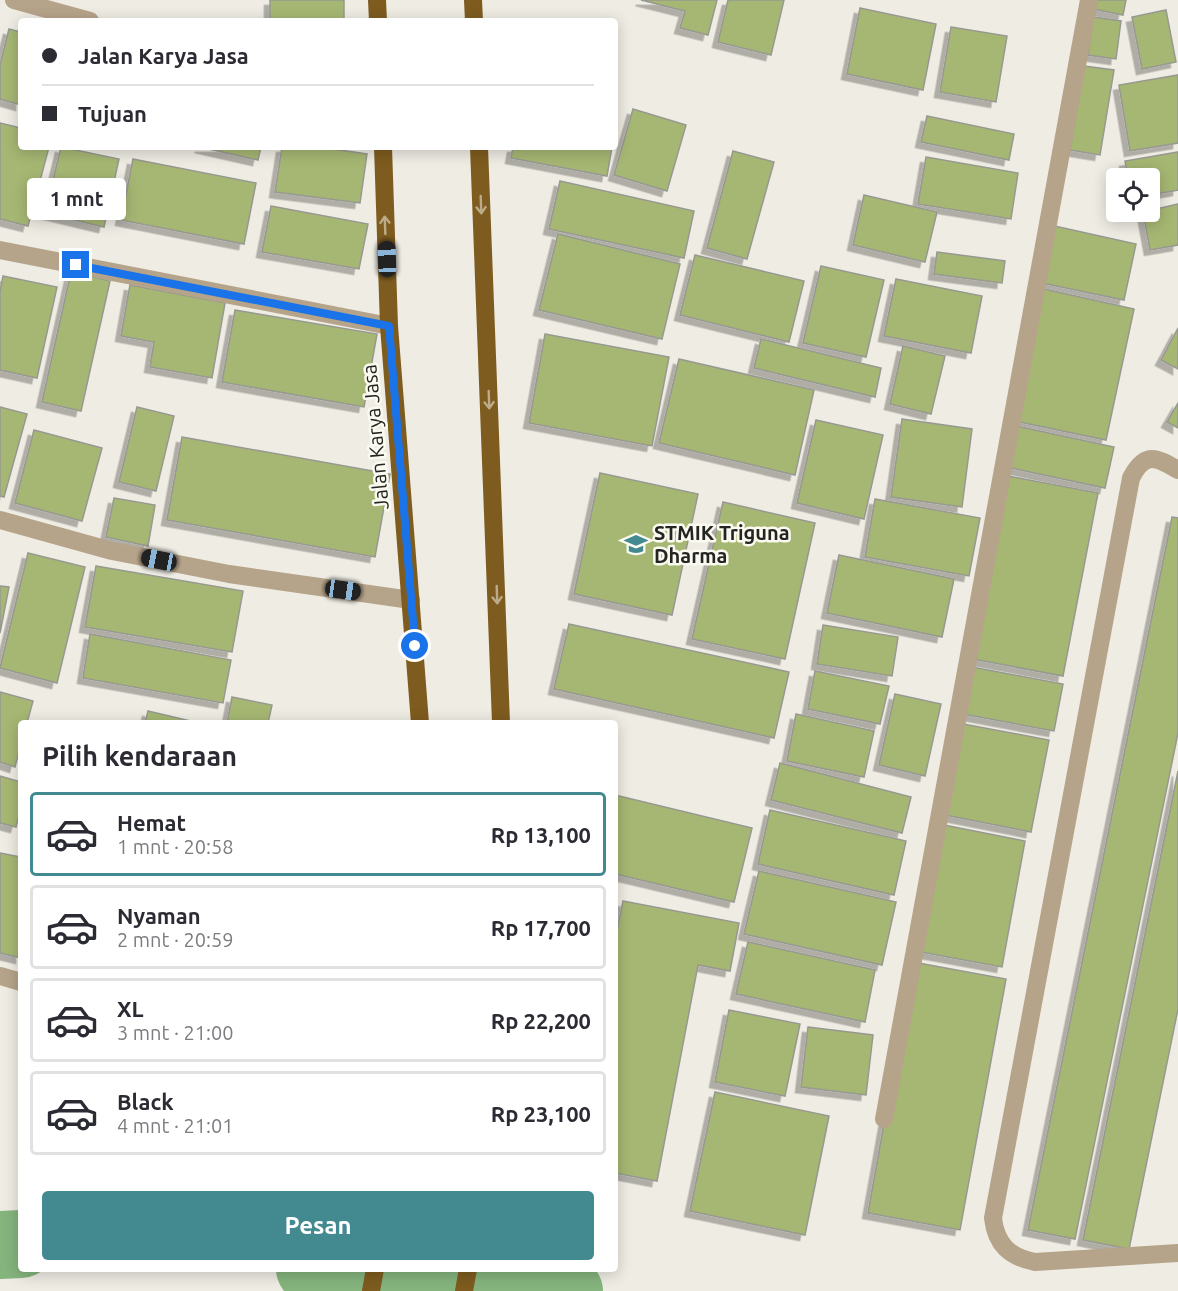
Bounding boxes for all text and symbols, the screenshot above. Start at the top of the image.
text: Jalan Karya Jasa [78,43,249,68]
text: Tujuan [78,101,147,126]
map controls [1106,168,1160,222]
button: locate [1106,168,1160,222]
callout: 1 mnt [26,178,125,220]
text: 1 mnt [50,187,103,210]
one-way arrow [475,195,487,215]
one-way arrow [380,215,391,235]
car [377,241,397,277]
route end [62,251,89,278]
street label: Jalan Karya Jasa [357,363,393,511]
one-way arrow [483,390,494,410]
place label: STMIK Triguna Dharma [654,521,790,567]
school or university icon: STMIK Triguna Dharma [623,531,649,557]
car [140,548,178,572]
car [324,579,362,601]
one-way arrow [491,585,502,605]
route start [401,632,428,659]
text: Pilih kendaraan [42,741,237,771]
icon: car [45,807,99,861]
text: Hemat [117,810,186,835]
text: Rp 13,100 [491,822,591,847]
text: 1 mnt · 20:58 [117,835,234,858]
icon: car [45,900,99,954]
text: Nyaman [117,903,201,928]
text: Rp 17,700 [491,915,591,940]
text: 2 mnt · 20:59 [117,928,234,951]
icon: car [45,993,99,1047]
text: XL [117,996,144,1021]
text: Rp 22,200 [491,1008,591,1033]
text: 3 mnt · 21:00 [117,1021,234,1044]
icon: car [45,1086,99,1140]
text: Black [117,1089,174,1114]
text: Rp 23,100 [491,1101,591,1126]
text: 4 mnt · 21:01 [117,1114,234,1137]
button: Pesan [42,1191,594,1260]

